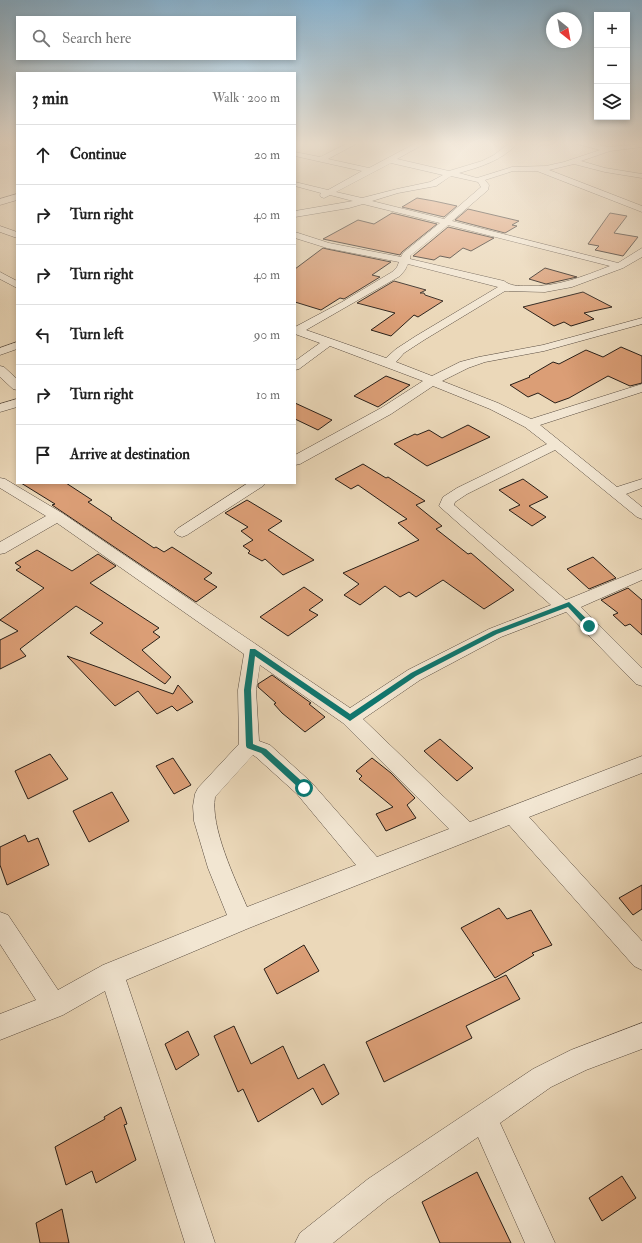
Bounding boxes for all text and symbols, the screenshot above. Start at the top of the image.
north arrow [546,12,582,48]
map controls [594,12,630,120]
button: + [594,12,630,48]
search box [16,16,296,60]
icon: search [30,27,52,49]
text: Search here [62,29,131,48]
button: − [594,48,630,84]
button: layers [594,84,630,120]
text: 3 min [32,88,69,109]
text: Walk · 200 m [212,90,280,106]
icon: ahead [32,144,54,166]
text: Continue [70,145,126,164]
text: 20 m [254,147,280,163]
icon: right [32,204,54,226]
text: Turn right [70,205,133,224]
text: 40 m [254,207,280,223]
icon: right [32,264,54,286]
text: Turn right [70,265,133,284]
text: 40 m [254,267,280,283]
icon: left [32,324,54,346]
text: Turn left [70,325,124,344]
text: 90 m [254,327,280,343]
icon: right [32,384,54,406]
text: Turn right [70,385,133,404]
text: 10 m [256,387,280,403]
icon: arrive [32,444,54,466]
text: Arrive at destination [70,445,190,464]
route end [580,617,598,635]
route start [295,779,313,797]

